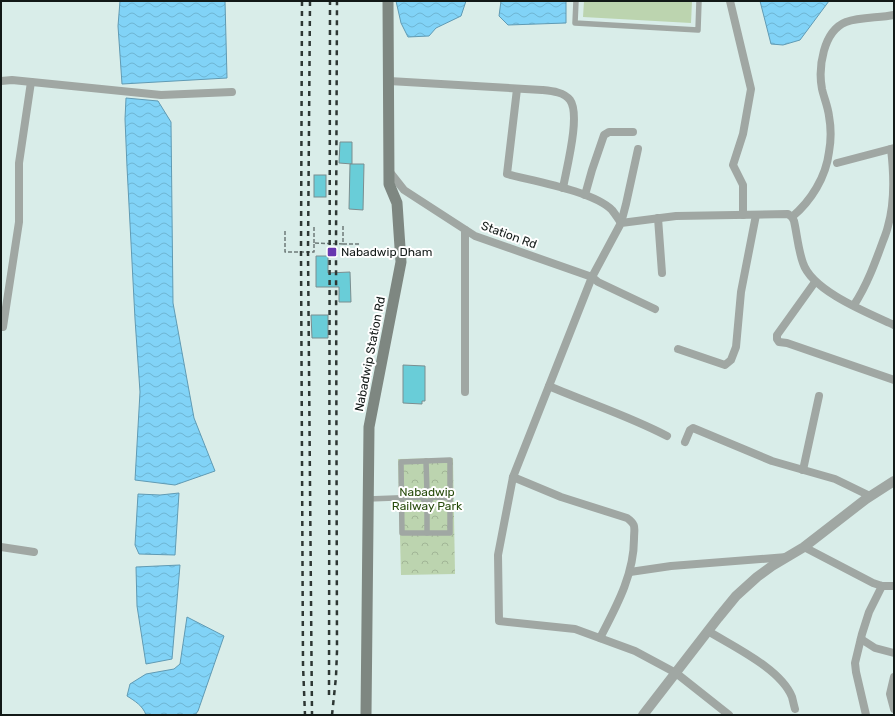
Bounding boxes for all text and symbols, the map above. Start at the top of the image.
street label: Station Rd [479,218,539,252]
place label: Nabadwip Dham [341,245,432,259]
marker: Nabadwip Dham [326,246,338,258]
street label: Nabadwip Station Rd [352,295,388,413]
park label: Nabadwip Railway Park [392,485,463,513]

